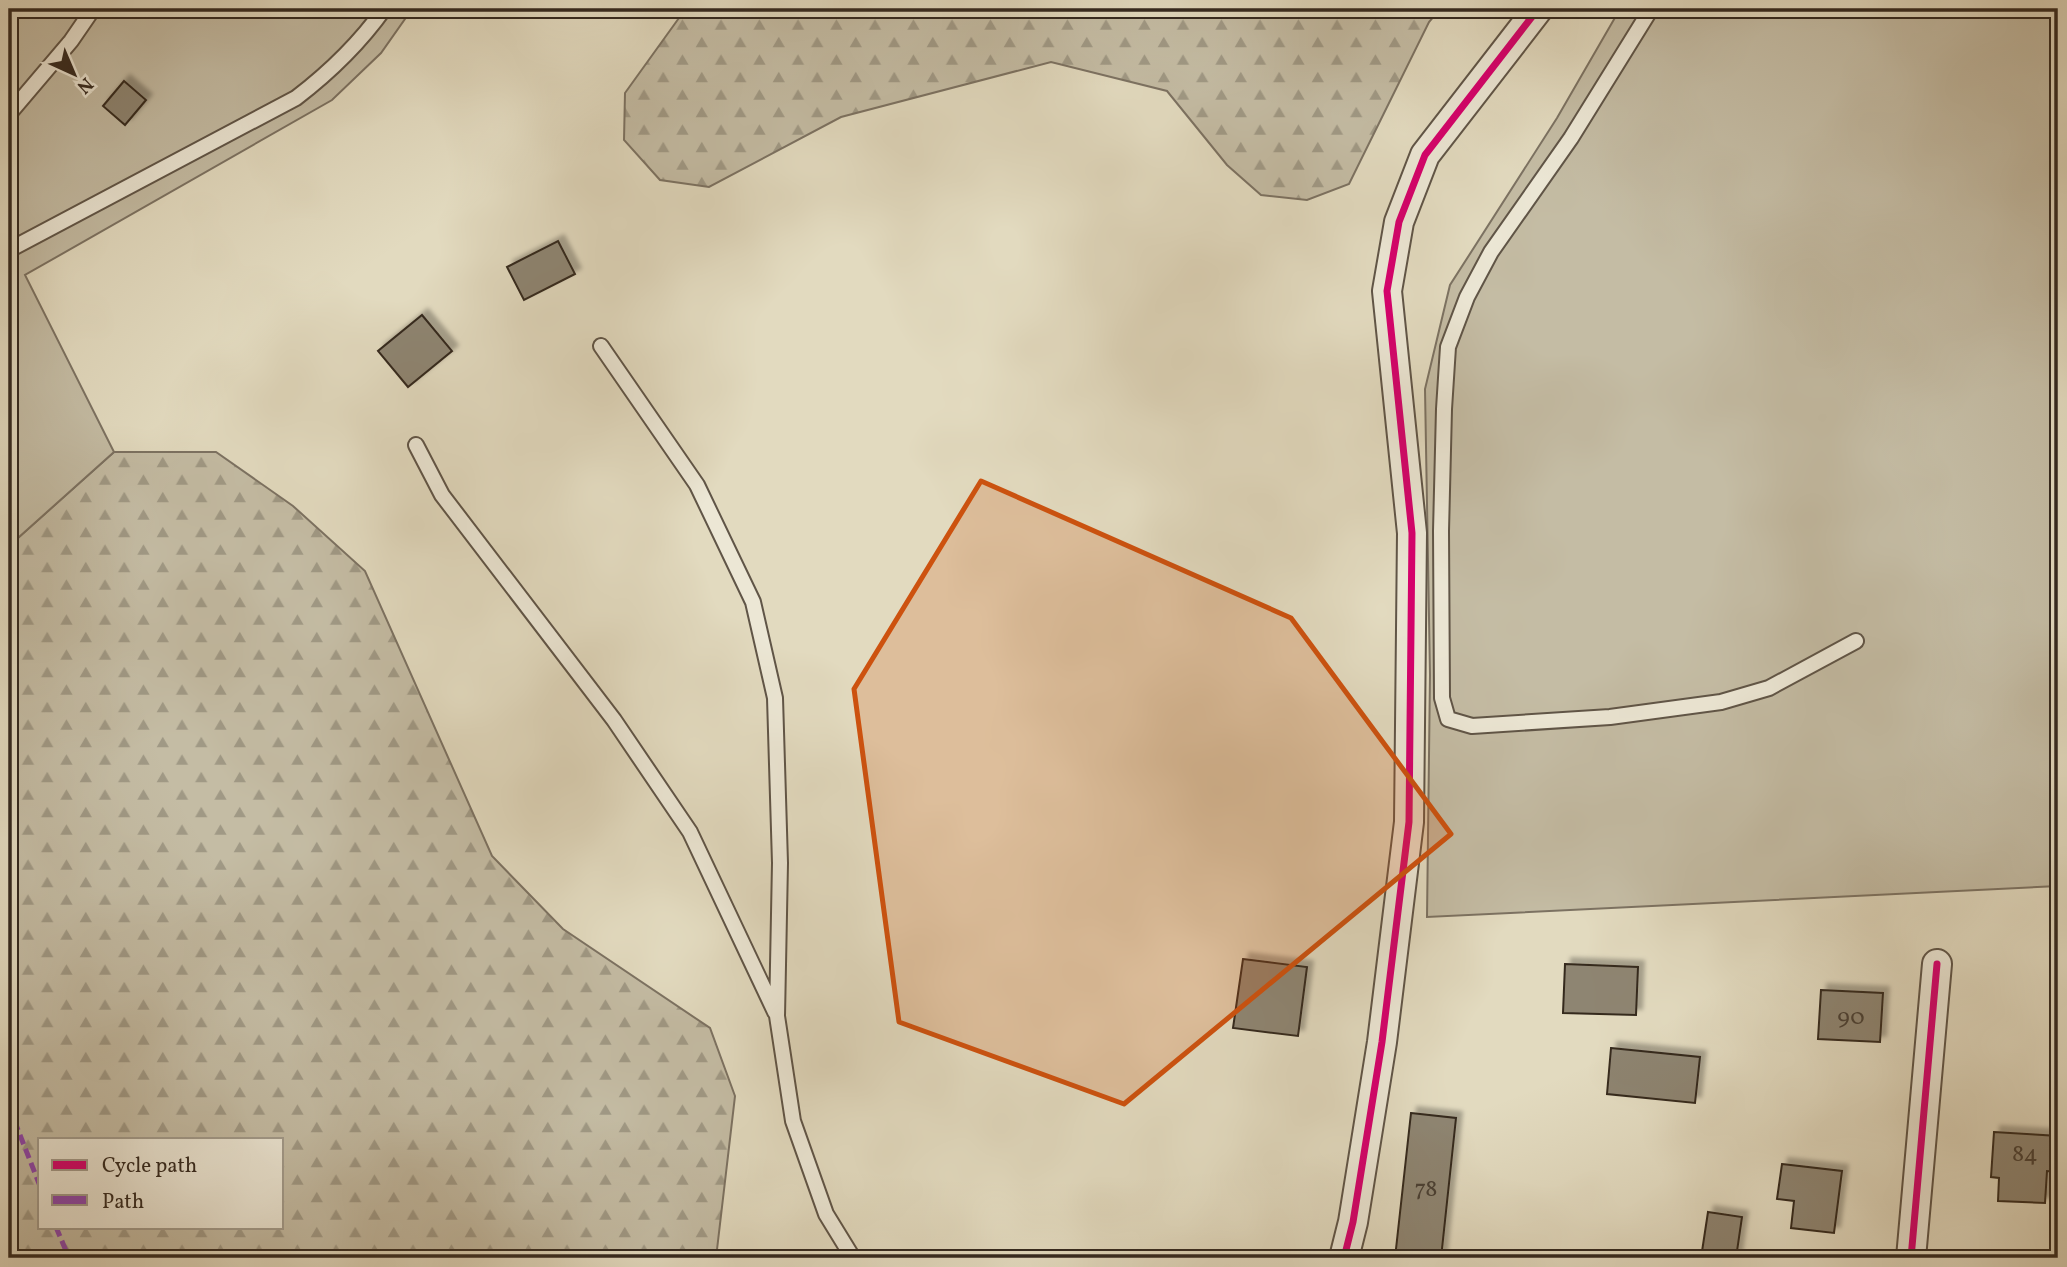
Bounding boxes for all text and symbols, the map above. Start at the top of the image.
north arrow [38,38,108,108]
text: N [70,71,98,99]
house number: 90 [1837,1001,1865,1035]
legend [38,1138,284,1228]
house number: 84 [2012,1138,2038,1172]
text: Cycle path [102,1152,197,1181]
house number: 78 [1414,1173,1438,1207]
text: Path [102,1188,144,1217]

